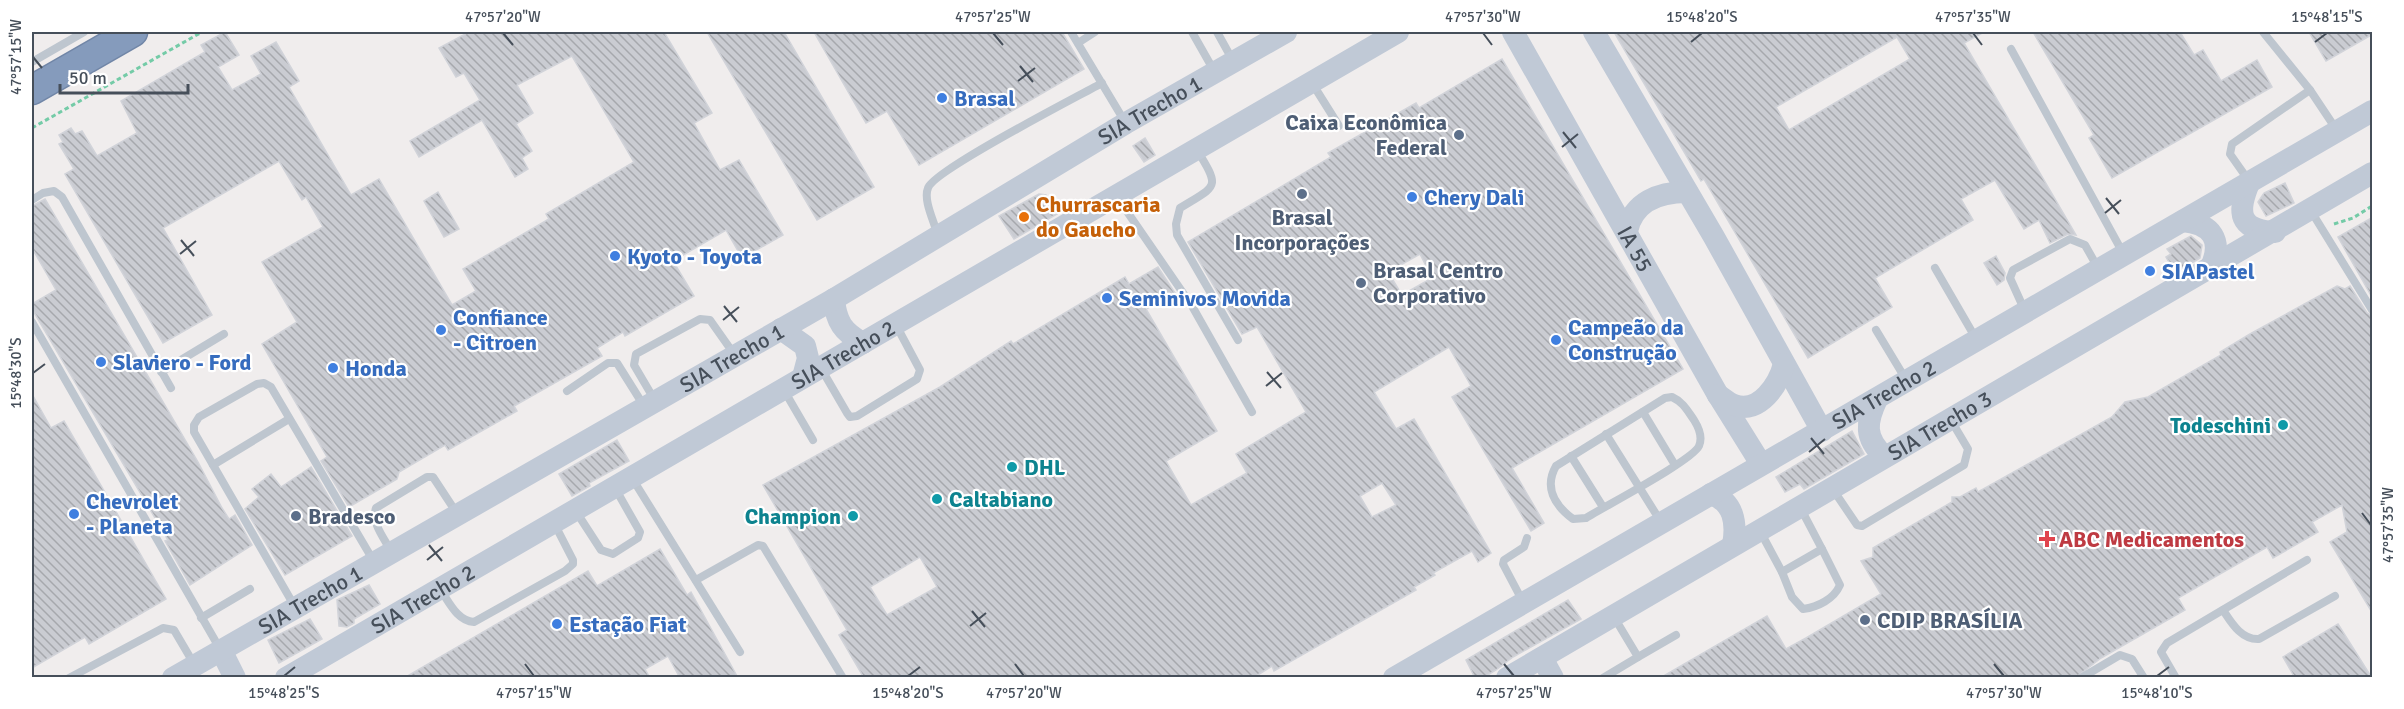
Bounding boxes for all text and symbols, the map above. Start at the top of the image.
text: 47°57'20"W [465,8,541,26]
text: 47°57'25"W [955,8,1031,26]
text: 47°57'30"W [1445,8,1521,26]
text: 15°48'20"S [1666,8,1738,26]
text: 47°57'35"W [1935,8,2011,26]
text: 15°48'15"S [2291,8,2363,26]
text: 47°57'15"W [7,19,25,95]
scale bar [60,57,188,95]
text: 50 m [69,67,107,89]
street label: SIA Trecho 1 [1093,70,1207,151]
place label: Brasal [954,85,1015,112]
marker: Brasal [935,91,949,105]
place label: Caixa Econômica Federal [1285,109,1447,161]
marker: Caixa Econômica Federal [1452,128,1466,142]
place label: Chery Dali [1424,184,1524,211]
marker: Brasal Incorporações [1295,187,1309,201]
marker: Chery Dali [1405,190,1419,204]
place label: Churrascaria do Gaucho [1036,191,1160,243]
place label: Brasal Incorporações [1235,204,1370,256]
marker: Churrascaria do Gaucho [1017,210,1031,224]
street label: IA 55 [1611,221,1659,277]
place label: Kyoto - Toyota [627,243,762,270]
marker: Kyoto - Toyota [608,249,622,263]
place label: Brasal Centro Corporativo [1373,257,1503,309]
place label: SIAPastel [2162,258,2255,285]
marker: SIAPastel [2143,264,2157,278]
marker: Brasal Centro Corporativo [1354,276,1368,290]
place label: Seminivos Movida [1119,285,1291,312]
marker: Seminivos Movida [1100,291,1114,305]
place label: Confiance - Citroen [453,304,548,356]
street label: SIA Trecho 2 [786,314,900,396]
place label: Campeão da Construção [1568,314,1684,366]
street label: SIA Trecho 1 [675,318,789,399]
marker: Confiance - Citroen [434,323,448,337]
marker: Campeão da Construção [1549,333,1563,347]
text: 15°48'30"S [7,337,25,409]
place label: Slaviero - Ford [113,349,252,376]
street label: SIA Trecho 2 [1827,354,1941,435]
marker: Slaviero - Ford [94,355,108,369]
place label: Honda [345,355,407,382]
marker: Honda [326,361,340,375]
street label: SIA Trecho 3 [1883,385,1997,467]
place label: Todeschini [2170,412,2271,439]
marker: Todeschini [2276,418,2290,432]
place label: DHL [1024,454,1066,481]
marker: DHL [1005,460,1019,474]
place label: Caltabiano [949,486,1053,513]
text: 47°57'35"W [2379,487,2397,563]
place label: Chevrolet - Planeta [86,488,178,540]
marker: Caltabiano [930,492,944,506]
place label: Bradesco [308,503,395,530]
place label: Champion [745,503,841,530]
marker: Chevrolet - Planeta [67,507,81,521]
marker: Bradesco [289,509,303,523]
marker: Champion [846,509,860,523]
place label: ABC Medicamentos [2059,526,2244,553]
marker: ABC Medicamentos [2040,532,2054,546]
street label: SIA Trecho 2 [366,558,480,640]
street label: SIA Trecho 1 [253,559,367,640]
place label: CDIP BRASÍLIA [1877,607,2023,634]
place label: Estação Fiat [569,611,686,638]
marker: CDIP BRASÍLIA [1858,613,1872,627]
marker: Estação Fiat [550,617,564,631]
text: 15°48'25"S [248,684,320,702]
text: 47°57'15"W [496,684,572,702]
text: 15°48'20"S [872,684,944,702]
text: 47°57'20"W [986,684,1062,702]
text: 47°57'25"W [1476,684,1552,702]
text: 47°57'30"W [1966,684,2042,702]
text: 15°48'10"S [2121,684,2193,702]

